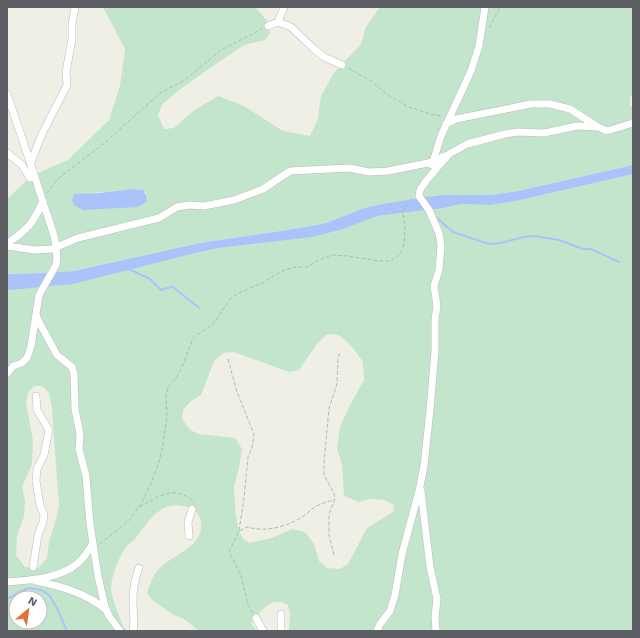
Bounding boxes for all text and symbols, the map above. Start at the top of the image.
north arrow [8,590,48,630]
text: N [26,594,39,609]

